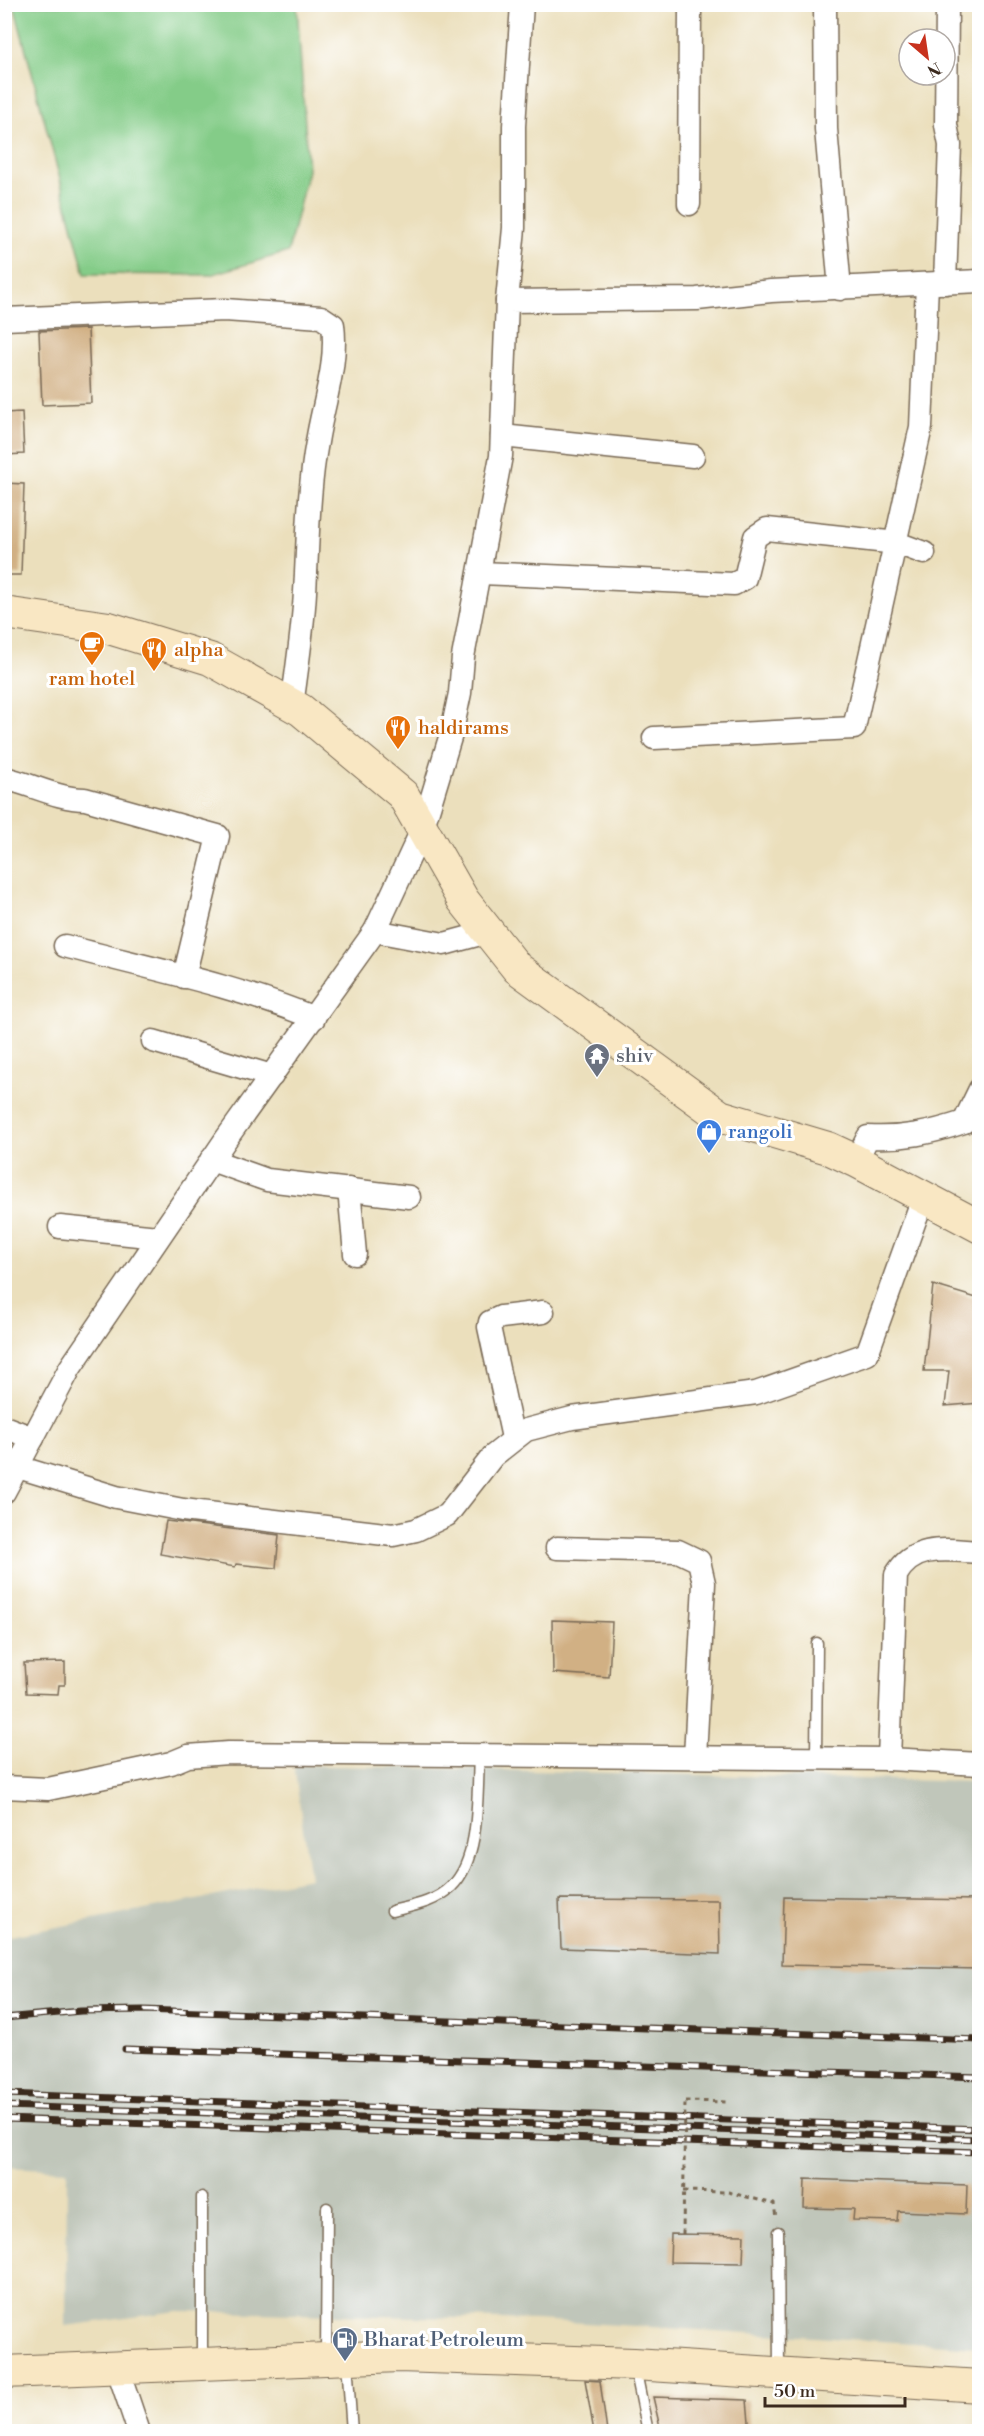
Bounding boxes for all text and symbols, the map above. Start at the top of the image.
north arrow [897,27,957,87]
text: N [923,57,944,81]
cafe icon: ram hotel [77,629,107,667]
restaurant icon: alpha [139,635,169,673]
place label: alpha [174,638,225,663]
place label: ram hotel [49,667,135,692]
restaurant icon: haldirams [383,713,413,751]
place label: haldirams [418,716,509,741]
temple icon: shiv [582,1041,612,1079]
place label: shiv [616,1044,654,1069]
shop icon: rangoli [694,1117,724,1155]
place label: rangoli [728,1120,793,1145]
fuel station icon: Bharat Petroleum [330,2325,360,2363]
place label: Bharat Petroleum [363,2328,525,2353]
scale bar [765,2370,904,2408]
text: 50 m [774,2380,816,2403]

